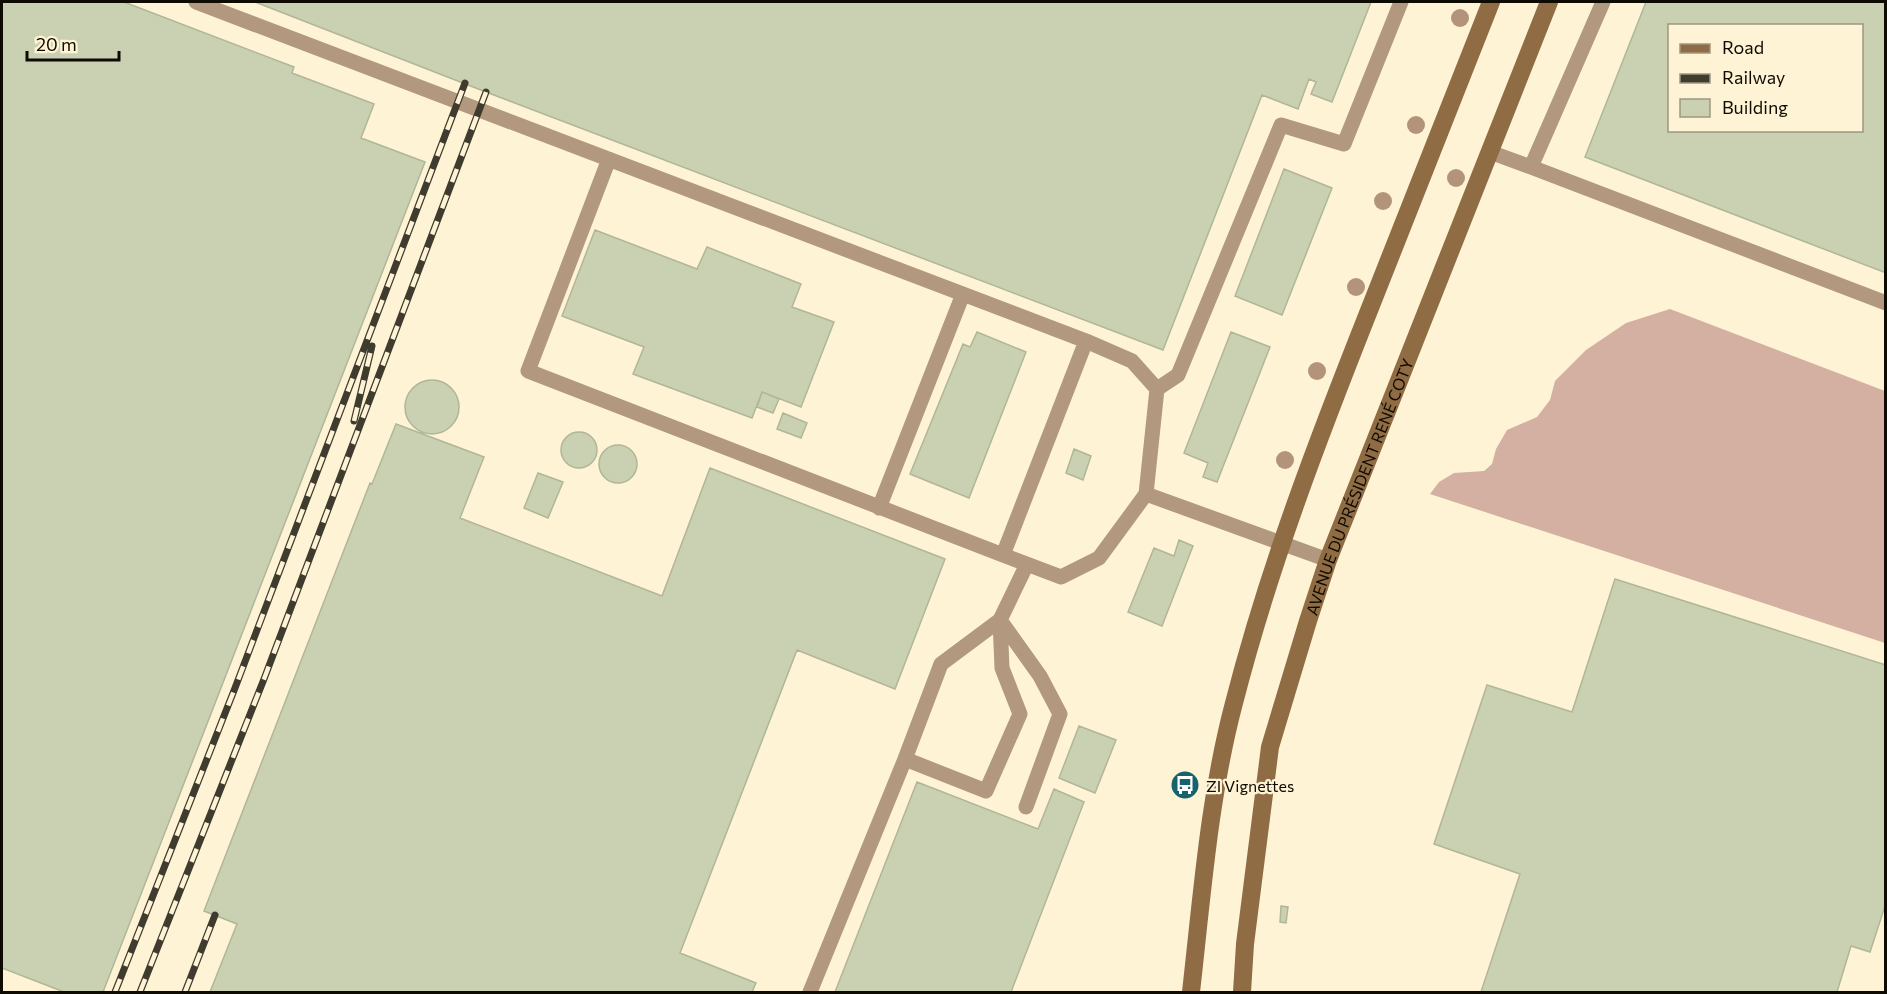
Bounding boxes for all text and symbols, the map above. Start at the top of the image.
scale bar [27,24,118,62]
legend [1668,24,1863,132]
text: 20 m [36,33,77,55]
text: Road [1722,36,1764,58]
text: Railway [1722,66,1785,88]
text: Building [1722,96,1788,118]
street label: AVENUE DU PRÉSIDENT RENÉ COTY [1301,355,1417,617]
bus stop icon: ZI Vignettes [1169,769,1201,801]
place label: ZI Vignettes [1206,776,1294,795]

